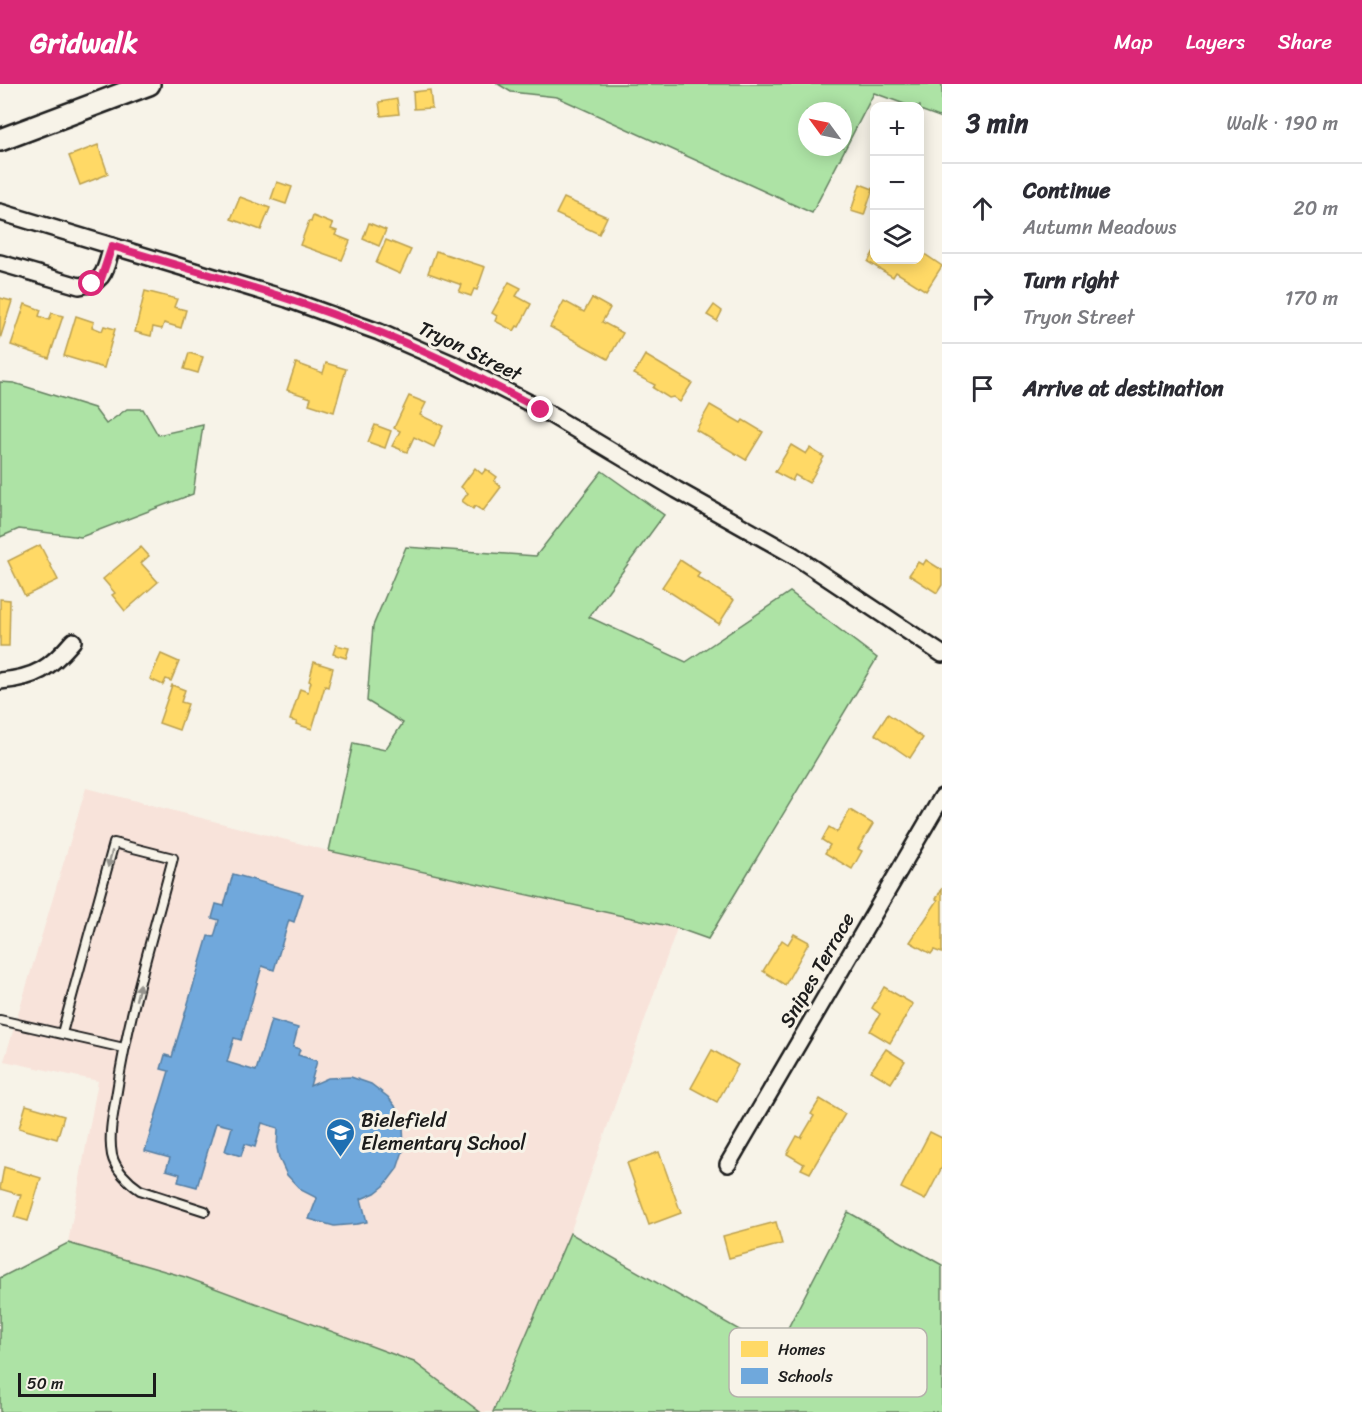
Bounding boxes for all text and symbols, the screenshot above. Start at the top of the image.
text: Gridwalk [30,18,138,67]
text: Map [1114,23,1153,61]
text: Layers [1186,23,1245,61]
text: Share [1278,23,1332,61]
text: 3 min [966,100,1028,146]
north arrow [798,102,852,156]
map controls [870,102,924,264]
button: + [870,102,924,156]
text: Walk · 190 m [1226,106,1338,141]
button: − [870,156,924,210]
text: Continue [1023,171,1111,210]
text: 20 m [1293,191,1338,226]
icon: ahead [966,192,999,225]
button: layers [870,210,924,264]
text: Autumn Meadows [1023,210,1176,245]
text: Turn right [1023,261,1118,300]
route start [78,270,104,296]
text: 170 m [1285,281,1338,316]
icon: right [966,282,999,315]
text: Tryon Street [1023,300,1135,335]
street label: Tryon Street [412,311,529,392]
text: Arrive at destination [1023,369,1224,408]
icon: arrive [966,372,999,405]
route end [527,396,553,422]
one-way arrow [104,850,114,869]
street label: Snipes Terrace [770,905,864,1035]
one-way arrow [134,983,144,1001]
place label: Bielefield Elementary School [361,1103,526,1161]
school or university icon: Bielefield Elementary School [324,1116,356,1158]
legend [729,1328,927,1397]
text: Homes [778,1335,826,1364]
text: Schools [778,1362,833,1391]
text: 50 m [27,1369,63,1398]
scale bar [18,1370,156,1398]

